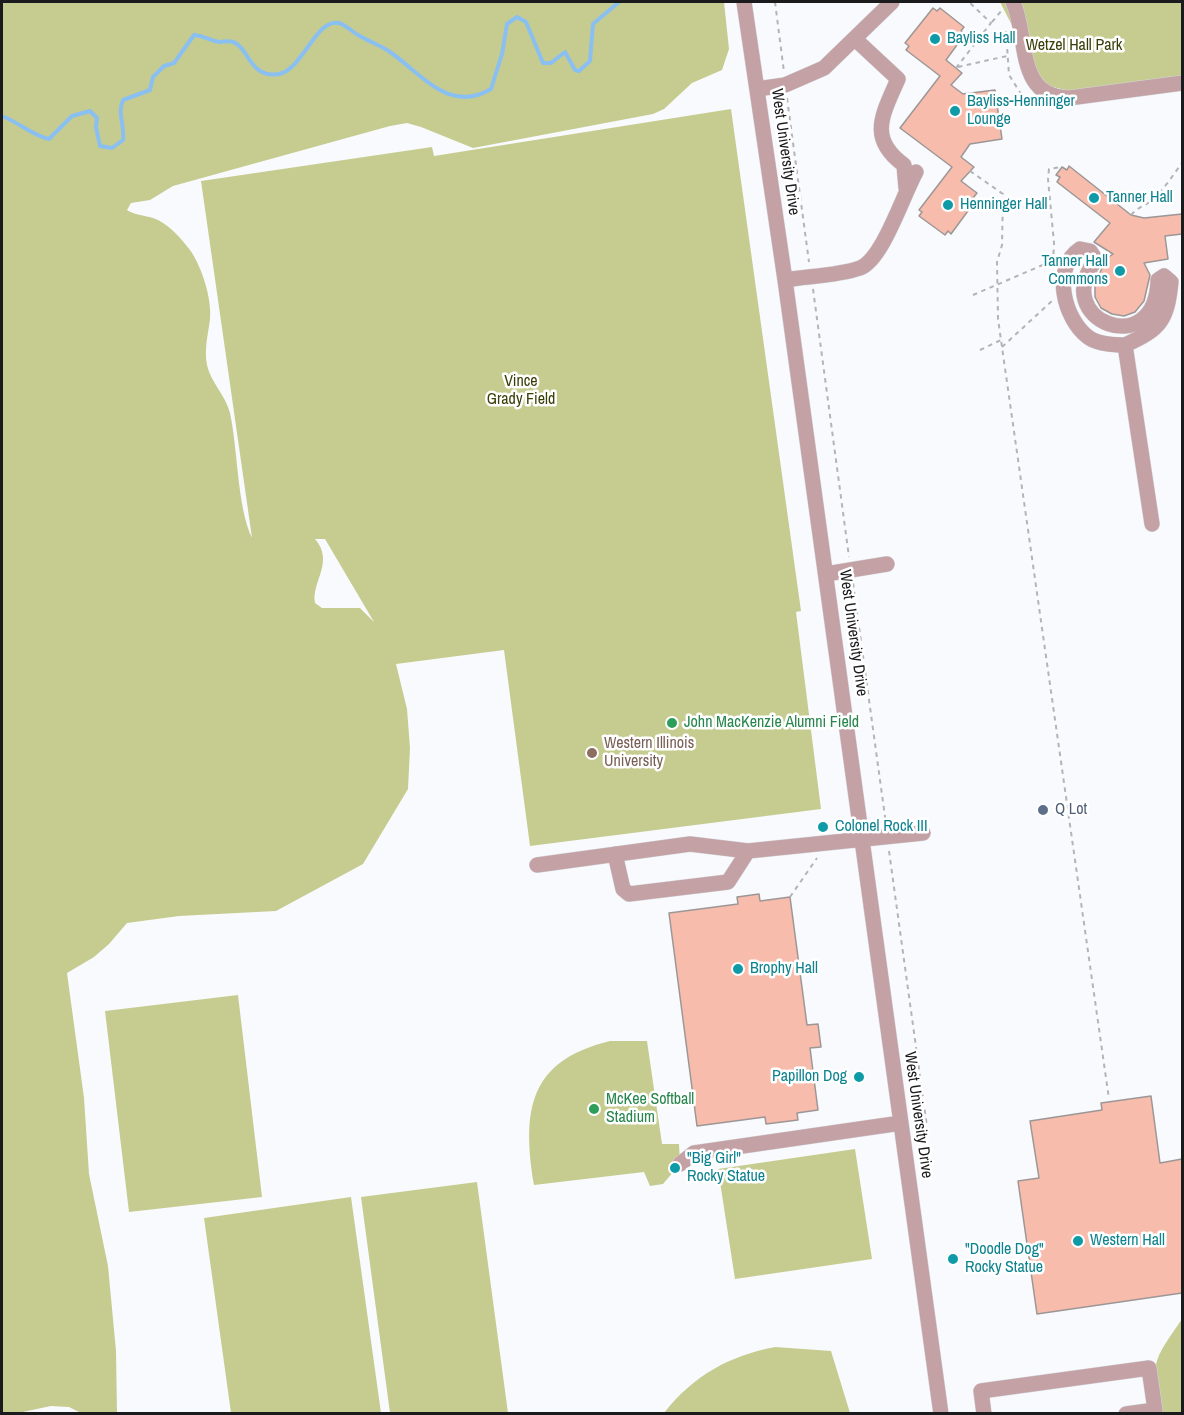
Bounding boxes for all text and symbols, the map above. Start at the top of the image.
place label: Bayliss Hall [947,29,1016,49]
marker: Bayliss Hall [928,32,942,46]
park label: Wetzel Hall Park [1026,36,1122,56]
street label: West University Drive [767,88,803,216]
place label: Bayliss-Henninger Lounge [967,92,1075,130]
marker: Bayliss-Henninger Lounge [948,104,962,118]
place label: Tanner Hall [1106,188,1173,208]
marker: Tanner Hall [1087,191,1101,205]
place label: Henninger Hall [960,195,1048,215]
marker: Henninger Hall [941,198,955,212]
place label: Tanner Hall Commons [1041,252,1108,290]
marker: Tanner Hall Commons [1113,264,1127,278]
park label: Vince Grady Field [487,372,555,410]
street label: West University Drive [835,569,871,697]
place label: John MacKenzie Alumni Field [684,713,859,733]
marker: John MacKenzie Alumni Field [665,716,679,730]
place label: Western Illinois University [604,734,694,772]
marker: Western Illinois University [585,746,599,760]
place label: Q Lot [1055,800,1087,820]
marker: Q Lot [1036,803,1050,817]
place label: Colonel Rock III [835,817,928,837]
marker: Colonel Rock III [816,820,830,834]
place label: Brophy Hall [750,959,818,979]
marker: Brophy Hall [731,962,745,976]
street label: West University Drive [900,1051,936,1179]
place label: Papillon Dog [772,1067,847,1087]
marker: Papillon Dog [852,1070,866,1084]
place label: McKee Softball Stadium [606,1090,694,1128]
marker: McKee Softball Stadium [587,1102,601,1116]
place label: "Big Girl" Rocky Statue [687,1149,765,1187]
marker: "Big Girl" Rocky Statue [668,1161,682,1175]
place label: Western Hall [1090,1231,1165,1251]
marker: Western Hall [1071,1234,1085,1248]
place label: "Doodle Dog" Rocky Statue [965,1240,1044,1278]
marker: "Doodle Dog" Rocky Statue [946,1252,960,1266]

